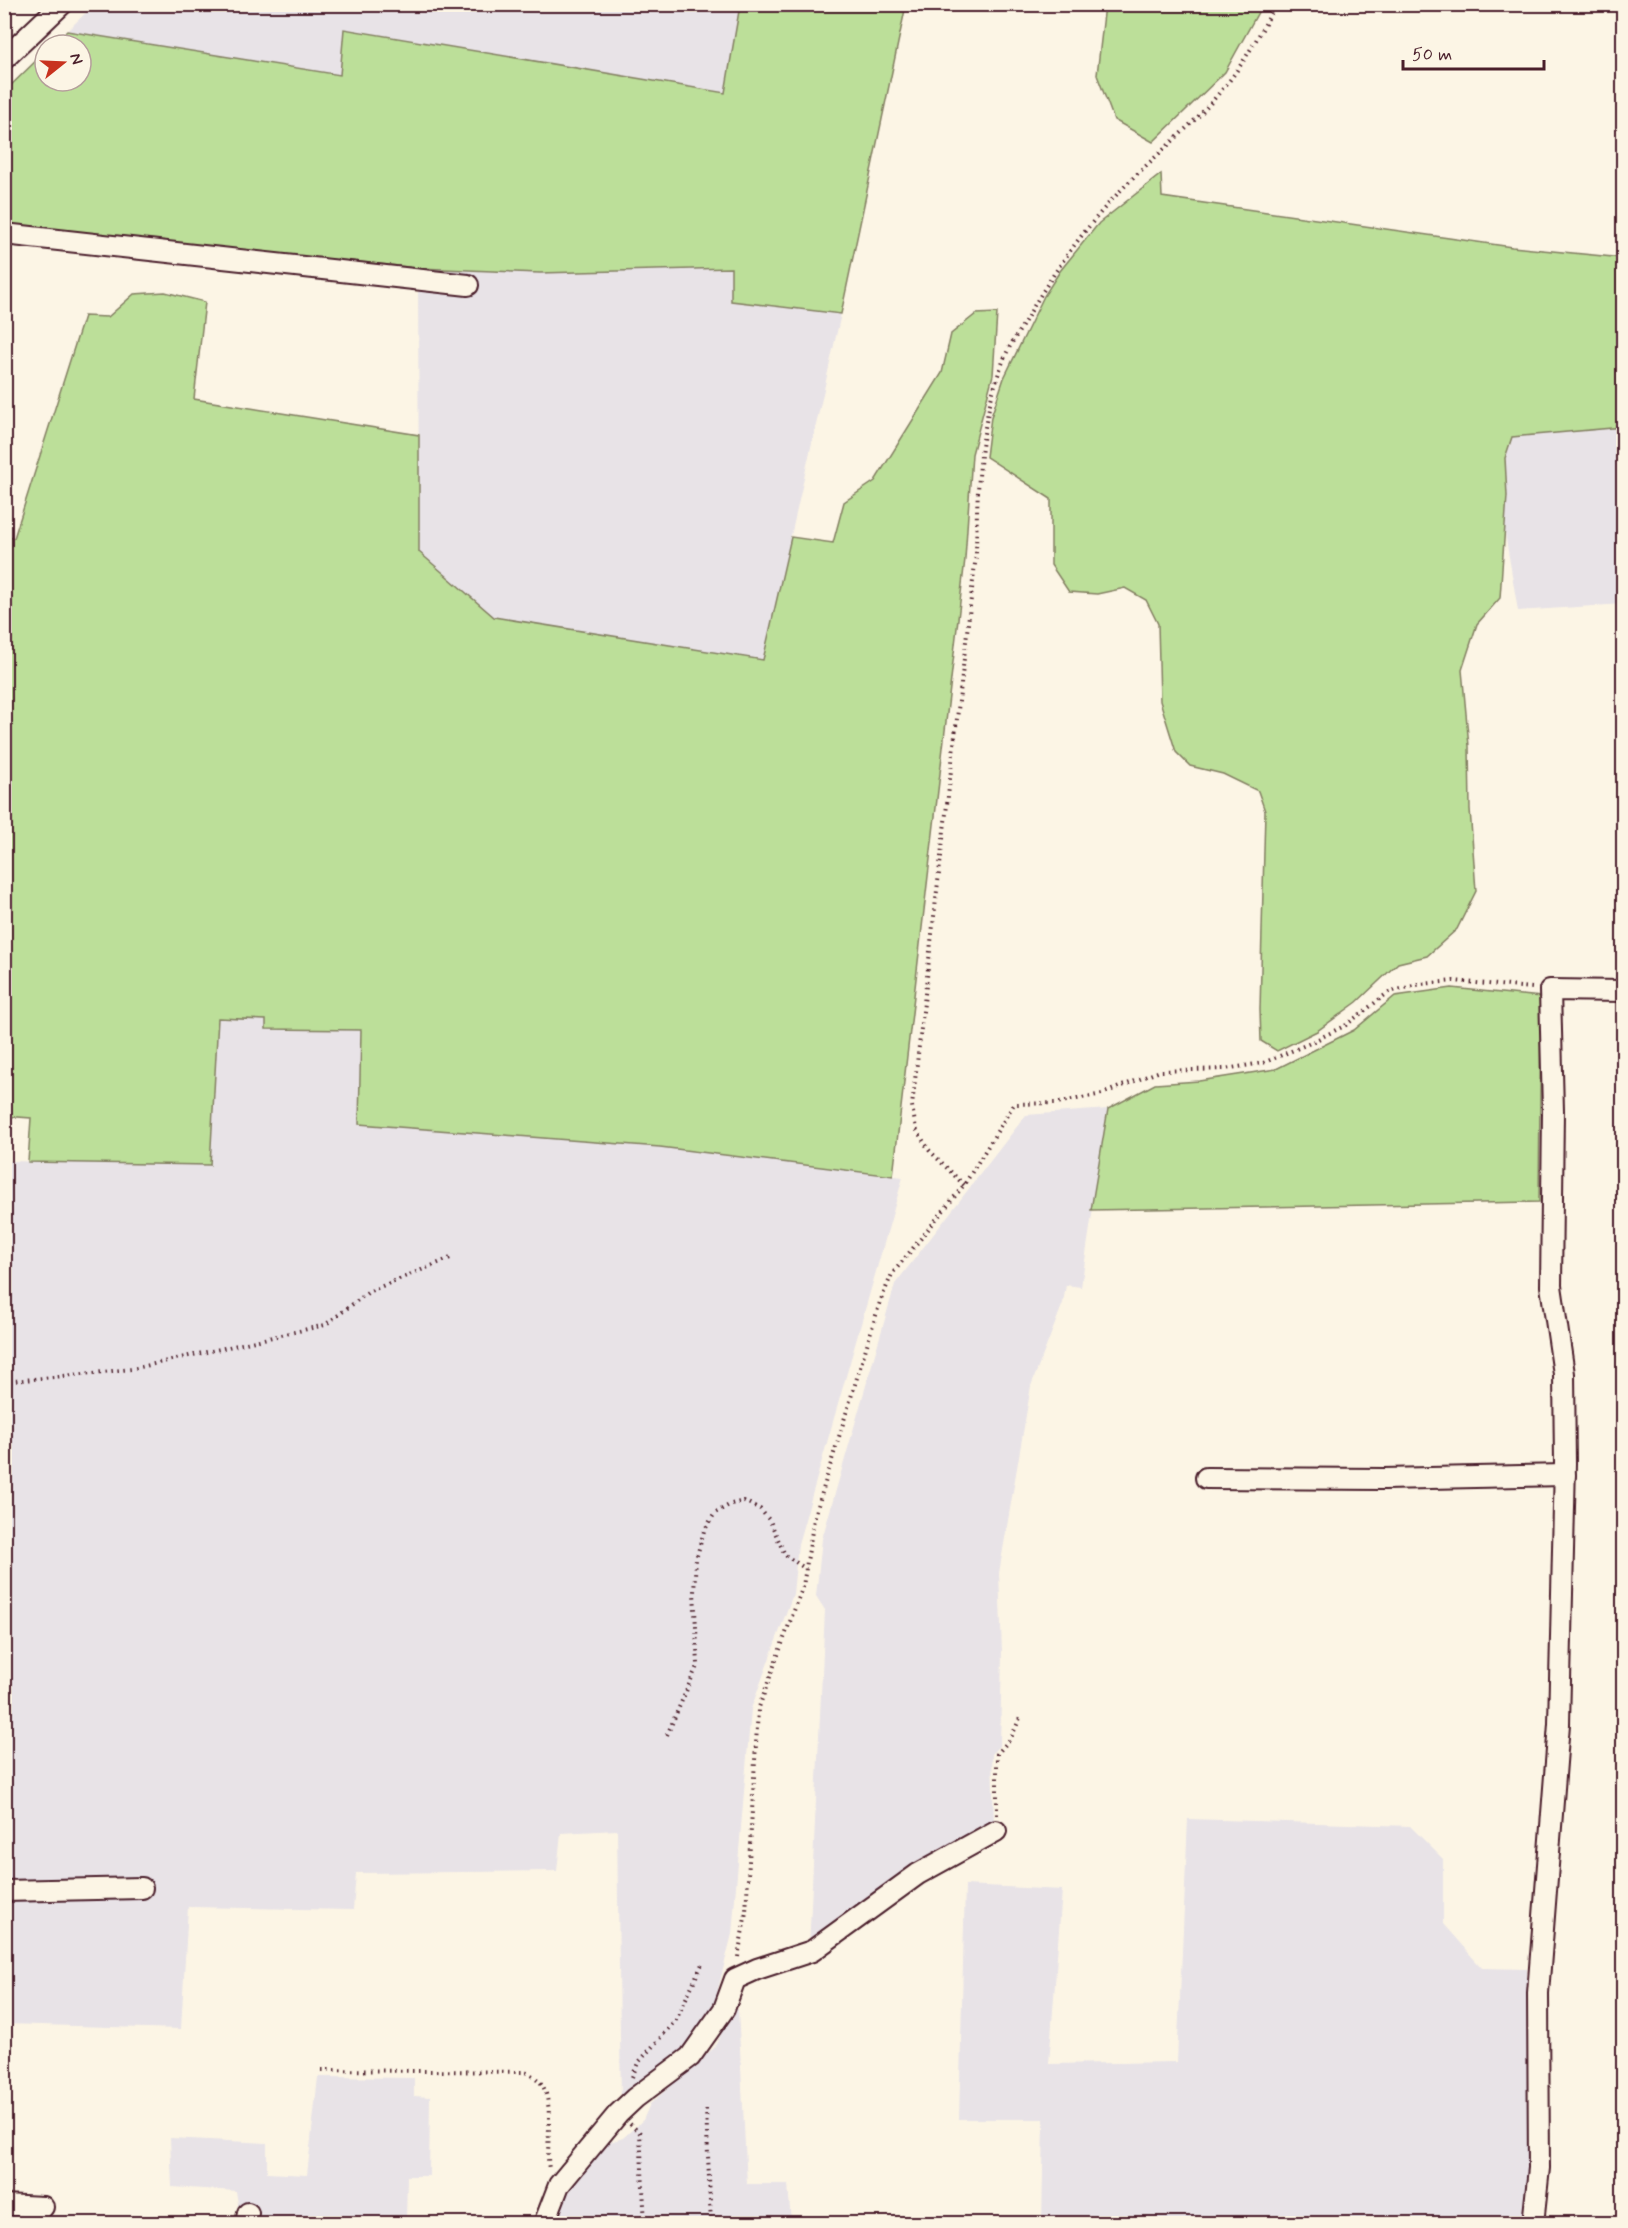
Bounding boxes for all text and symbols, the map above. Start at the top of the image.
north arrow [33,33,93,93]
scale bar [1403,33,1544,71]
text: 50 m [1412,43,1452,67]
text: N [64,51,87,67]

